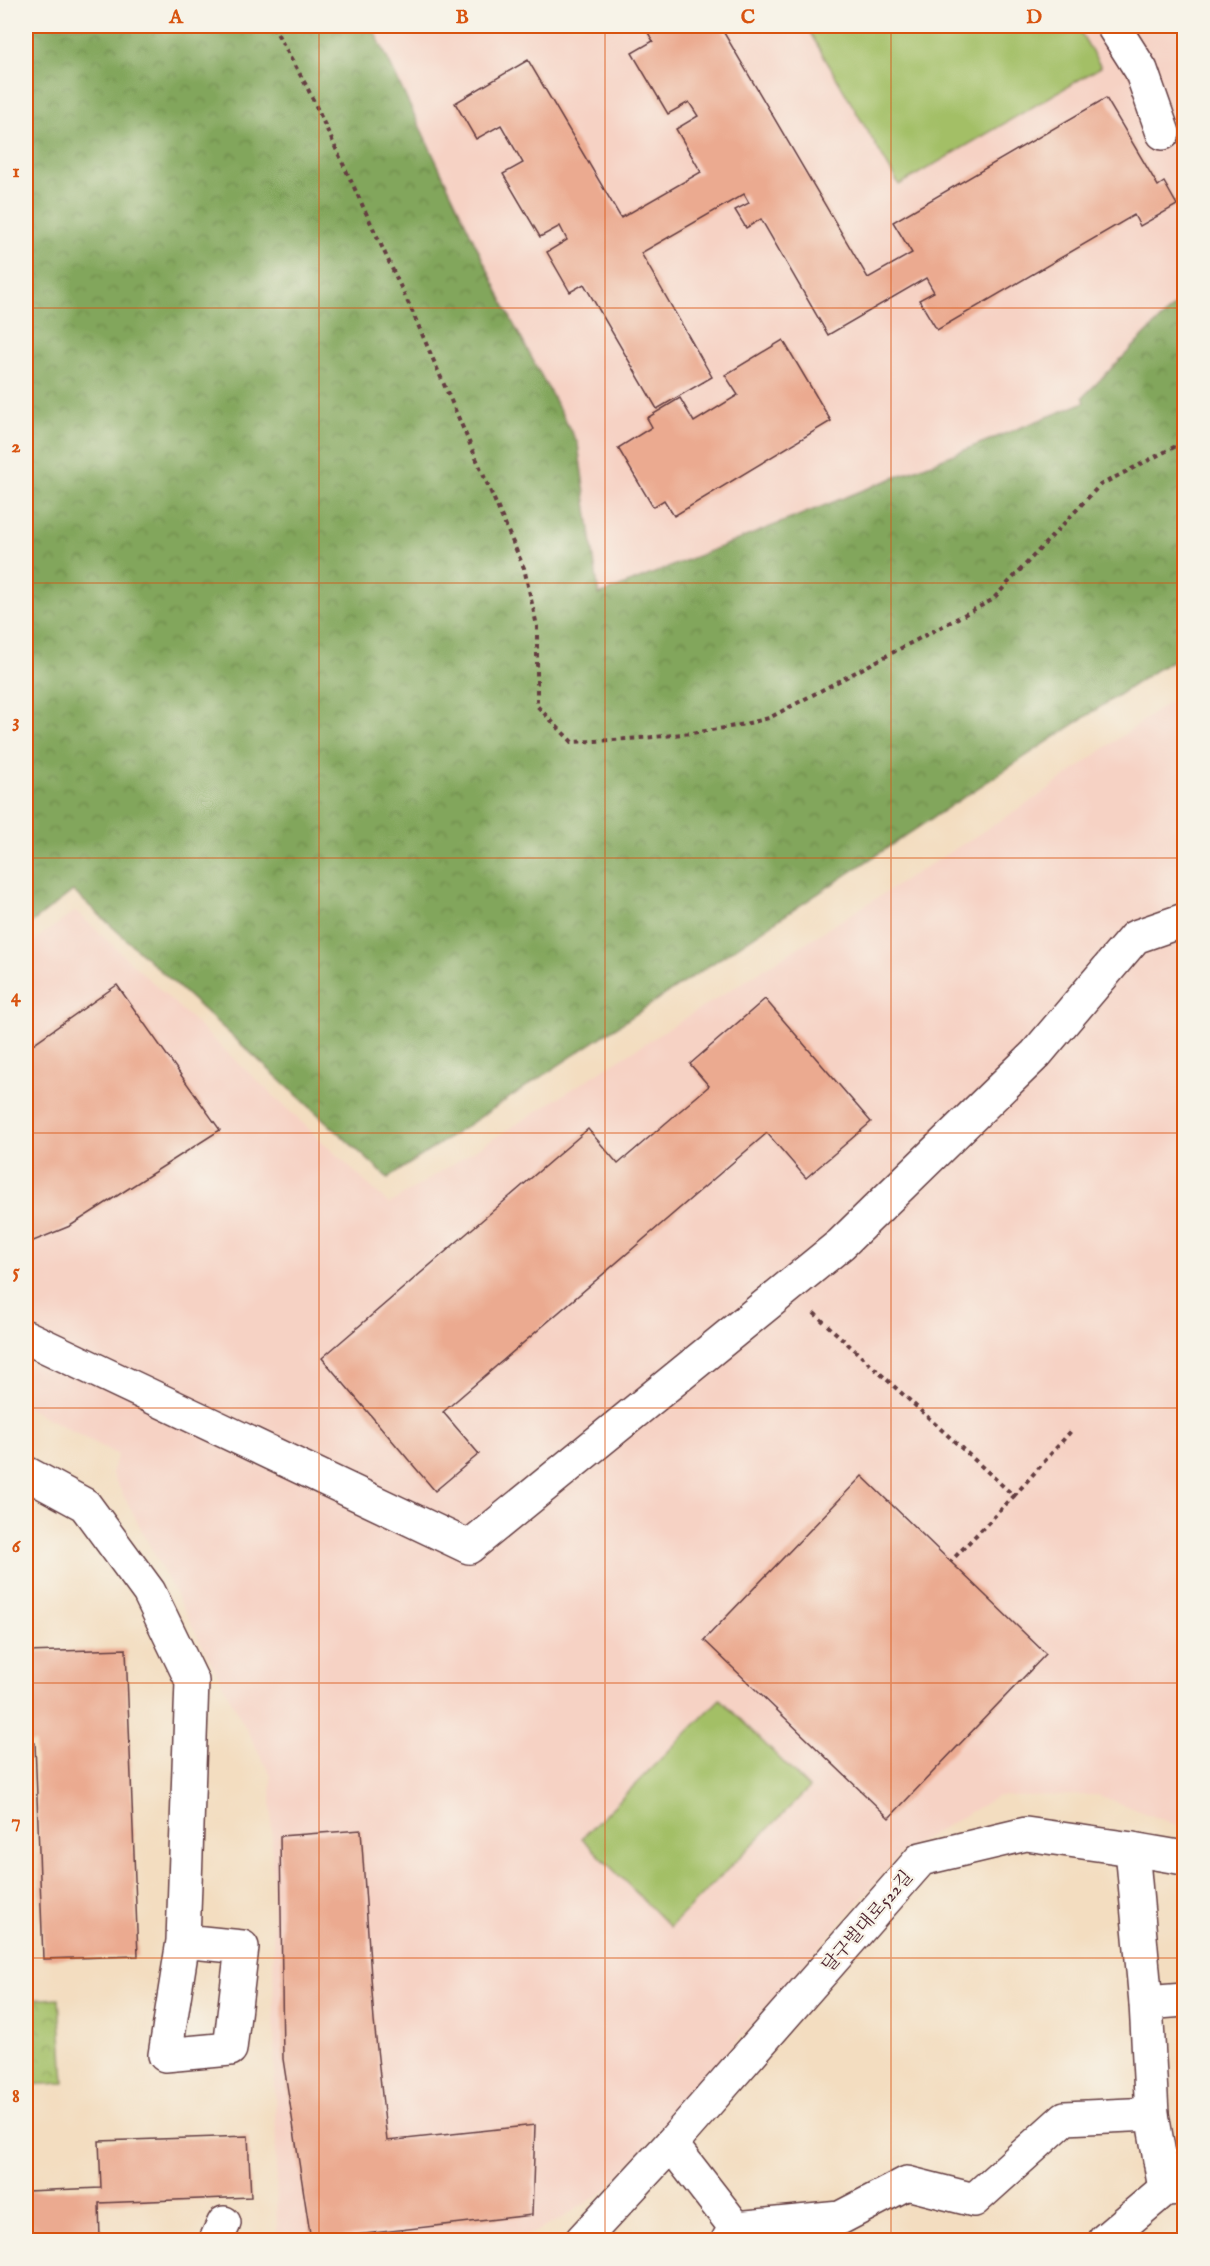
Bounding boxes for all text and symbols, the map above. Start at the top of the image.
text: A [168,5,184,30]
text: B [455,5,469,30]
text: C [741,5,755,30]
text: D [1026,5,1042,30]
text: 1 [12,159,20,184]
text: 2 [11,434,21,459]
text: 3 [12,709,20,734]
text: 4 [11,984,22,1009]
text: 5 [12,1259,20,1284]
text: 6 [12,1534,22,1559]
text: 7 [11,1809,21,1834]
street label: 달구벌대로522길 [818,1866,919,1978]
text: 8 [12,2084,20,2109]

